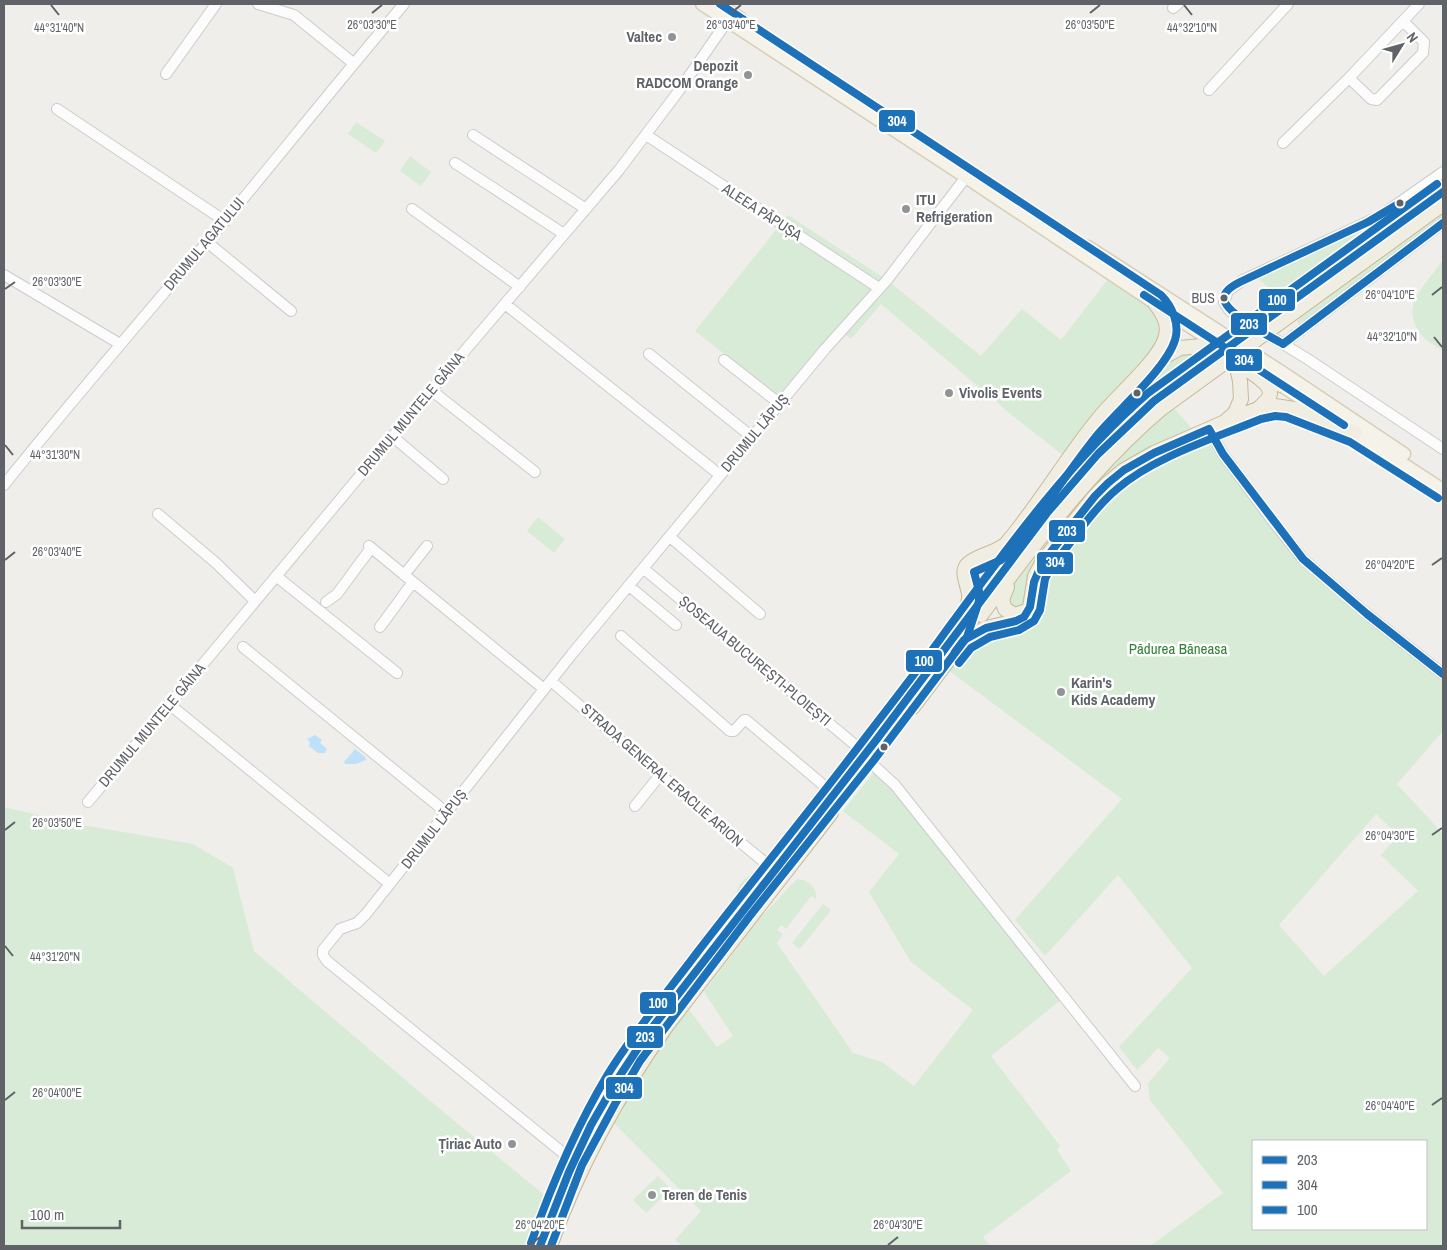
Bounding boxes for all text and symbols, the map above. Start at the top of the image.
text: 26°03'30"E [347,17,397,33]
text: 26°03'40"E [706,17,756,33]
text: 26°03'50"E [1065,17,1115,33]
text: 44°31'40"N [34,20,84,36]
text: 44°32'10"N [1167,20,1217,36]
north arrow [1377,20,1427,70]
place label: Valtec [626,26,662,47]
text: N [1403,28,1422,46]
marker: Valtec [666,31,678,43]
place label: Depozit RADCOM Orange [636,55,738,93]
marker: Depozit RADCOM Orange [742,69,754,81]
line badge: 304 [878,109,916,133]
text: 304 [887,112,907,130]
street label: ALEEA PĂPUȘA [717,177,807,246]
place label: ITU Refrigeration [916,189,993,227]
street label: DRUMUL AGATULUI [158,193,249,295]
unlabelled marker [1395,198,1405,208]
marker: ITU Refrigeration [900,203,912,215]
text: 26°03'30"E [32,274,82,290]
text: 26°04'10"E [1365,287,1415,303]
line badge: 100 [1258,288,1296,312]
place label: BUS [1191,289,1215,307]
text: 100 [1267,291,1287,309]
marker: BUS [1219,293,1229,303]
line badge: 203 [1230,312,1268,336]
text: 203 [1239,315,1259,333]
text: 44°32'10"N [1367,329,1417,345]
street label: DRUMUL MUNTELE GĂINA [352,347,469,480]
line badge: 304 [1225,348,1263,372]
text: 304 [1234,351,1254,369]
place label: Vivolis Events [959,382,1042,403]
marker: Vivolis Events [943,387,955,399]
unlabelled marker [1132,388,1142,398]
street label: DRUMUL LĂPUȘ [716,389,793,476]
text: 44°31'30"N [30,447,80,463]
line badge: 203 [1048,519,1086,543]
text: 203 [1057,522,1077,540]
text: 26°03'40"E [32,544,82,560]
line badge: 304 [1036,551,1074,575]
text: 304 [1045,553,1065,571]
text: 26°04'20"E [1365,557,1415,573]
street label: ȘOSEAUA BUCUREȘTI-PLOIEȘTI [675,591,836,731]
park label: Pădurea Băneasa [1129,638,1227,659]
line badge: 100 [905,649,943,673]
text: 100 [914,652,934,670]
street label: DRUMUL MUNTELE GĂINA [93,658,210,791]
place label: Karin's Kids Academy [1071,672,1155,710]
marker: Karin's Kids Academy [1055,686,1067,698]
street label: STRADA GENERAL ERACLIE ARION [577,698,748,851]
unlabelled marker [879,742,889,752]
street label: DRUMUL LĂPUȘ [396,784,471,873]
text: 26°03'50"E [32,815,82,831]
text: 26°04'30"E [1365,828,1415,844]
text: 44°31'20"N [30,949,80,965]
line badge: 100 [639,991,677,1015]
text: 100 [648,994,668,1012]
line badge: 203 [626,1025,664,1049]
text: 203 [635,1028,655,1046]
line badge: 304 [605,1076,643,1100]
text: 304 [614,1079,634,1097]
text: 26°04'00"E [32,1085,82,1101]
text: 26°04'40"E [1365,1098,1415,1114]
place label: Țiriac Auto [438,1133,502,1154]
marker: Țiriac Auto [506,1138,518,1150]
legend [1252,1140,1427,1230]
text: 203 [1297,1149,1318,1170]
text: 304 [1297,1174,1318,1195]
place label: Teren de Tenis [662,1184,747,1205]
marker: Teren de Tenis [646,1189,658,1201]
scale bar [22,1198,120,1230]
text: 100 [1297,1199,1318,1220]
text: 100 m [30,1204,64,1225]
text: 26°04'20"E [515,1217,565,1233]
text: 26°04'30"E [873,1217,923,1233]

